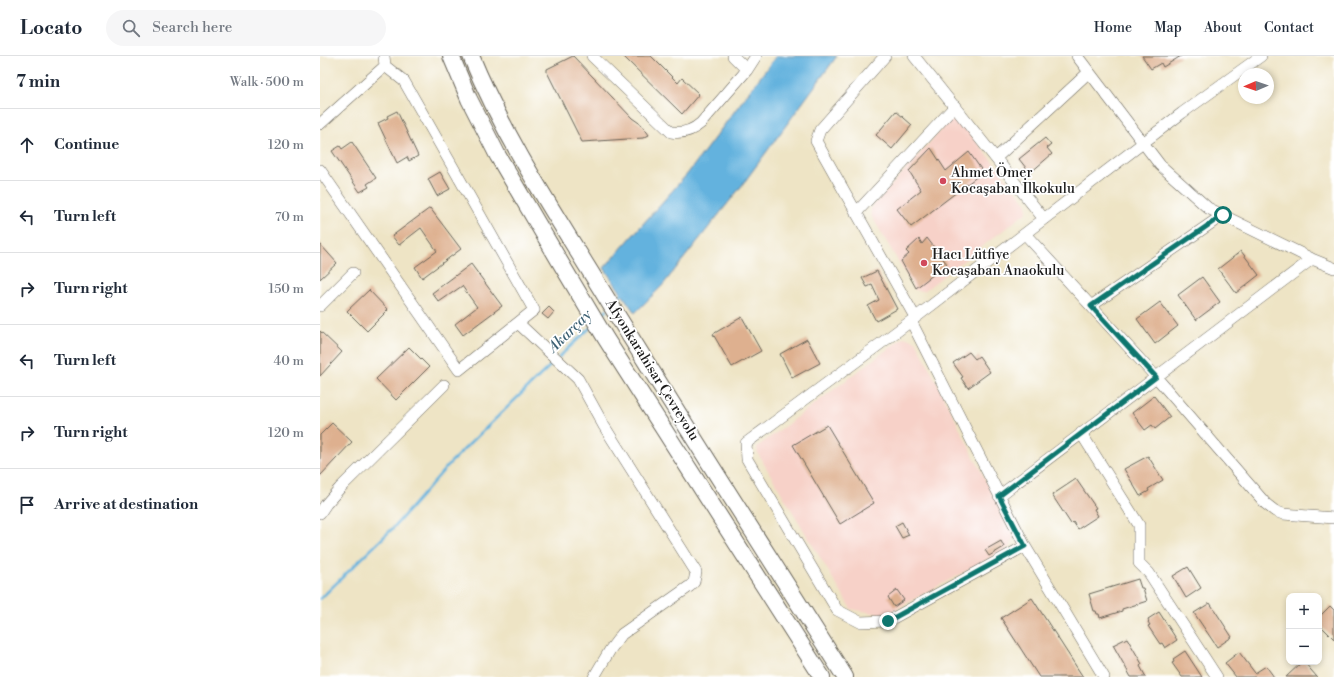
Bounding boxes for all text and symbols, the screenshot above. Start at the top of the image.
search box [106,10,386,46]
text: Locato [20,16,82,40]
icon: search [120,17,142,39]
text: Search here [152,18,232,37]
text: Home [1094,19,1132,37]
text: Map [1154,19,1182,37]
text: About [1204,19,1242,37]
text: Contact [1264,19,1314,37]
north arrow [1238,68,1274,104]
text: 7 min [16,71,60,93]
text: Walk · 500 m [230,74,304,90]
icon: ahead [16,134,38,156]
text: Continue [54,135,119,154]
text: 120 m [268,137,304,153]
place label: Ahmet Ömer Kocaşaban İlkokulu [950,162,1075,198]
marker: Ahmet Ömer Kocaşaban İlkokulu [938,176,948,186]
icon: left [16,206,38,228]
route start [1214,206,1232,224]
text: Turn left [54,207,116,226]
text: 70 m [275,209,304,225]
place label: Hacı Lütfiye Kocaşaban Anaokulu [932,246,1064,280]
marker: Hacı Lütfiye Kocaşaban Anaokulu [919,258,929,268]
icon: right [16,278,38,300]
text: Turn right [54,279,128,298]
text: 150 m [269,281,304,297]
street label: Afyonkarahisar Çevreyolu [601,295,703,444]
water label: Akarçay [543,305,597,358]
icon: left [16,350,38,372]
text: Turn left [54,351,116,370]
text: 40 m [274,353,304,369]
icon: right [16,422,38,444]
text: Turn right [54,423,128,442]
text: 120 m [268,425,304,441]
icon: arrive [16,494,38,516]
text: Arrive at destination [54,495,198,514]
map controls [1286,593,1322,665]
button: + [1286,593,1322,629]
route end [879,612,897,630]
button: − [1286,629,1322,665]

